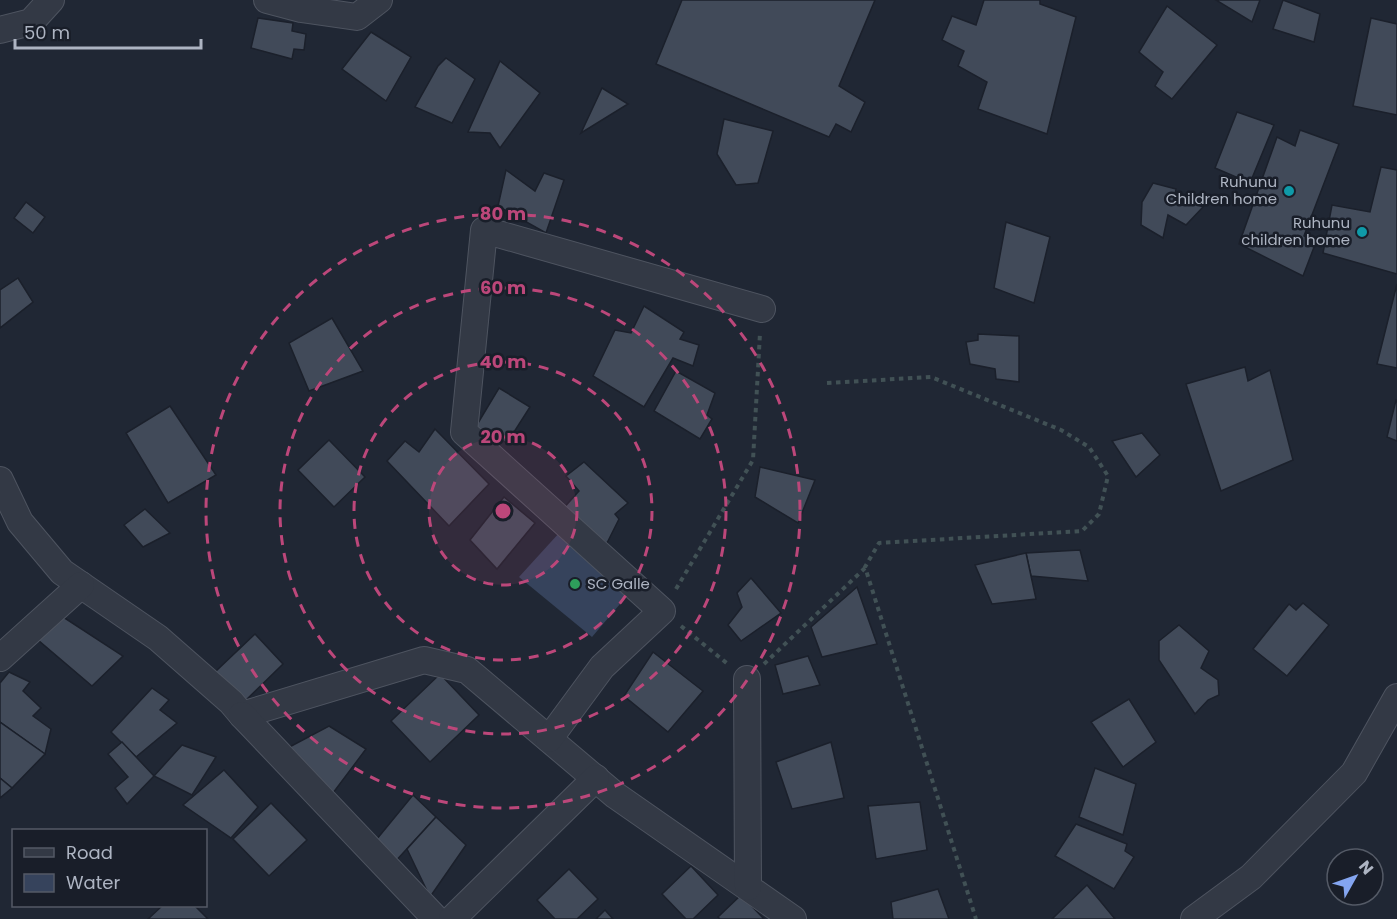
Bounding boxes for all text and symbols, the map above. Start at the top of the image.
scale bar [15,12,201,50]
text: 50 m [24,20,70,45]
place label: Ruhunu Children home [1166,171,1277,209]
marker: Ruhunu Children home [1282,184,1296,198]
text: 80 m [480,201,526,226]
place label: Ruhunu children home [1241,212,1350,250]
marker: Ruhunu children home [1355,225,1369,239]
text: 60 m [480,275,526,300]
text: 40 m [480,349,526,374]
text: 20 m [481,424,525,449]
centre of rings [493,501,513,521]
place label: SC Galle [587,573,650,594]
marker: SC Galle [568,577,582,591]
legend [12,829,207,907]
text: Road [66,840,113,865]
north arrow [1325,847,1385,907]
text: N [1353,856,1379,880]
text: Water [66,870,120,895]

